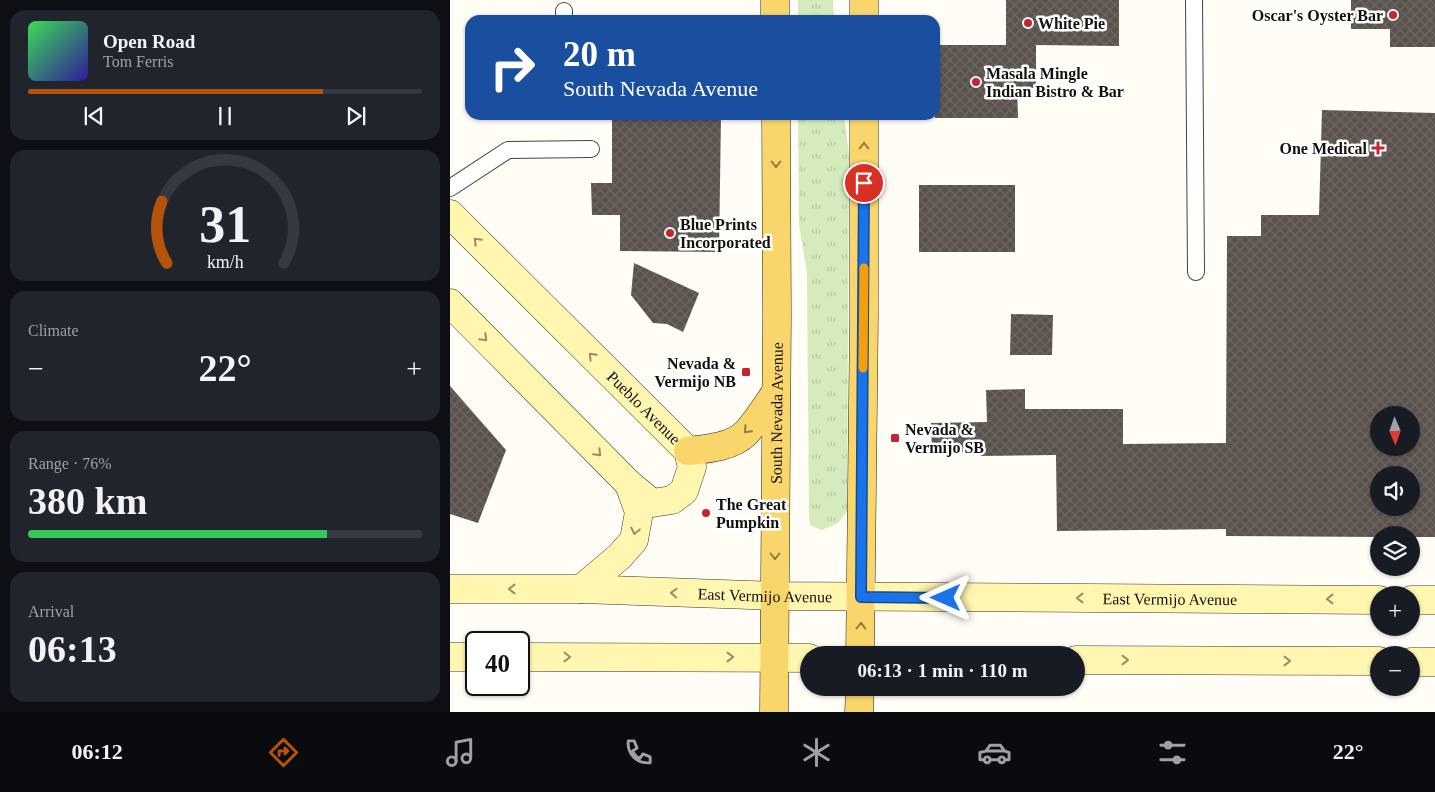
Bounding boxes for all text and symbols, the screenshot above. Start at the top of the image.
place label: Oscar's Oyster Bar [1252,7,1383,25]
marker: Oscar's Oyster Bar [1387,9,1399,21]
place label: White Pie [1038,15,1105,32]
marker: White Pie [1022,17,1034,29]
text: Open Road [103,31,195,52]
icon: right [480,35,545,100]
text: 20 m [563,35,636,74]
text: Tom Ferris [103,53,173,70]
place label: Masala Mingle Indian Bistro & Bar [986,65,1124,100]
text: South Nevada Avenue [563,76,758,101]
marker: Masala Mingle Indian Bistro & Bar [970,76,982,88]
icon: previous [80,102,108,130]
icon: pause [211,102,239,130]
icon: next [342,102,370,130]
place label: One Medical [1279,140,1368,157]
marker: One Medical [1371,141,1385,155]
one-way arrow [859,142,869,150]
one-way arrow [771,160,781,168]
pin [843,162,885,204]
icon: arrive [850,169,878,197]
text: 31 [199,196,251,253]
place label: Blue Prints Incorporated [680,216,771,252]
marker: Blue Prints Incorporated [664,227,676,239]
one-way arrow [474,238,483,247]
text: km/h [207,252,243,272]
text: Climate [28,322,79,339]
one-way arrow [478,332,487,341]
street label: South Nevada Avenue [767,342,785,484]
text: 22° [198,347,252,389]
text: − [28,353,44,384]
text: + [406,353,422,384]
one-way arrow [589,353,598,362]
place label: Nevada & Vermijo NB [654,355,736,391]
marker: Nevada & Vermijo NB [740,366,752,378]
street label: Pueblo Avenue [604,367,684,447]
north arrow [1370,406,1420,456]
map controls [1370,406,1420,696]
place label: Nevada & Vermijo SB [905,421,984,457]
one-way arrow [743,425,752,434]
marker: Nevada & Vermijo SB [889,432,901,444]
one-way arrow [593,448,602,457]
text: Range · 76% [28,455,112,472]
button: sound [1370,466,1420,516]
text: 380 km [28,480,147,522]
place label: The Great Pumpkin [716,496,787,532]
marker: The Great Pumpkin [700,507,712,519]
one-way arrow [631,526,641,535]
button: layers [1370,526,1420,576]
one-way arrow [770,552,780,560]
position arrow [919,571,971,623]
one-way arrow [507,584,515,594]
street label: East Vermijo Avenue [697,585,832,605]
button: + [1370,586,1420,636]
one-way arrow [670,588,678,598]
street label: East Vermijo Avenue [1103,590,1237,608]
one-way arrow [1076,593,1084,603]
one-way arrow [1326,594,1334,604]
text: Arrival [28,603,74,620]
one-way arrow [856,622,866,630]
text: 06:13 [28,628,117,670]
speed limit sign: 40 [465,631,530,696]
button: − [1370,646,1420,696]
one-way arrow [564,652,572,662]
one-way arrow [726,652,734,662]
one-way arrow [1122,655,1129,665]
one-way arrow [1284,656,1292,666]
text: 06:13 · 1 min · 110 m [858,660,1027,681]
icon: directions [266,735,301,770]
icon: music [443,735,478,770]
icon: phone [621,735,656,770]
icon: climate [799,735,834,770]
icon: car [977,735,1012,770]
icon: filters [1155,735,1190,770]
text: 06:12 [71,739,123,764]
text: 22° [1333,739,1363,764]

